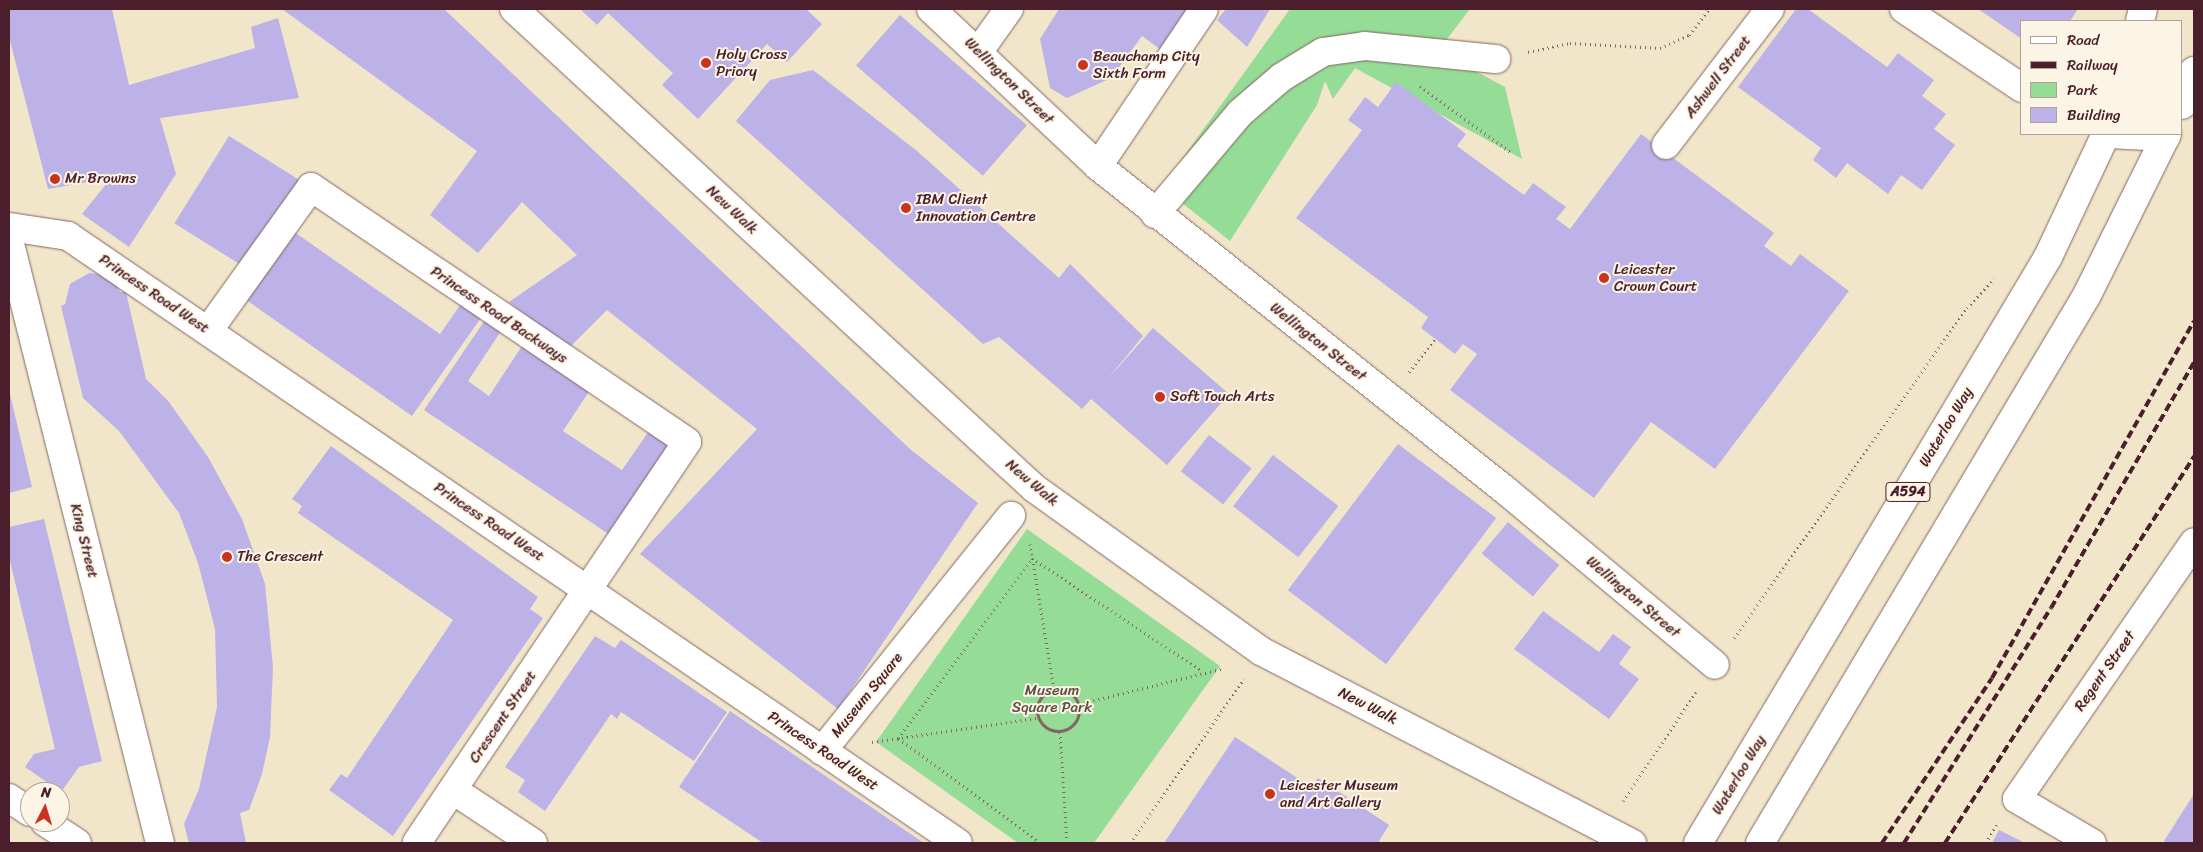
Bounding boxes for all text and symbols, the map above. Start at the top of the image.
legend [2020,20,2183,135]
text: Road [2067,27,2099,53]
street label: Ashwell Street [1681,32,1755,122]
street label: Wellington Street [961,34,1057,128]
place label: Holy Cross Priory [716,45,786,80]
place label: Beauchamp City Sixth Form [1093,47,1200,82]
text: Railway [2067,52,2118,78]
marker: Holy Cross Priory [700,57,712,69]
marker: Beauchamp City Sixth Form [1077,59,1089,71]
text: Park [2067,77,2098,103]
text: Building [2067,102,2121,128]
place label: Mr Browns [65,170,136,188]
marker: Mr Browns [49,173,61,185]
street label: New Walk [703,182,761,238]
place label: IBM Client Innovation Centre [916,190,1036,225]
marker: IBM Client Innovation Centre [900,202,912,214]
street label: Princess Road West [95,250,213,338]
place label: Leicester Crown Court [1614,260,1697,295]
street label: Princess Road Backways [427,262,571,368]
marker: Leicester Crown Court [1598,272,1610,284]
street label: Wellington Street [1266,299,1370,385]
street label: Waterloo Way [1915,384,1977,470]
place label: Soft Touch Arts [1170,388,1274,406]
marker: Soft Touch Arts [1154,391,1166,403]
street label: New Walk [1002,456,1062,510]
street label: Princess Road West [430,478,548,566]
road number: A594 [1884,481,1932,504]
street label: King Street [66,502,102,580]
place label: The Crescent [237,548,325,566]
marker: The Crescent [221,551,233,563]
street label: Wellington Street [1582,552,1684,642]
street label: Regent Street [2071,627,2139,715]
street label: Museum Square [827,649,907,741]
street label: Crescent Street [465,667,541,767]
park label: Museum Square Park [1012,681,1092,716]
street label: New Walk [1336,684,1400,728]
street label: Princess Road West [764,707,882,795]
street label: Waterloo Way [1708,732,1770,818]
place label: Leicester Museum and Art Gallery [1280,776,1399,811]
text: N [40,780,52,805]
north arrow [20,782,70,832]
marker: Leicester Museum and Art Gallery [1264,788,1276,800]

